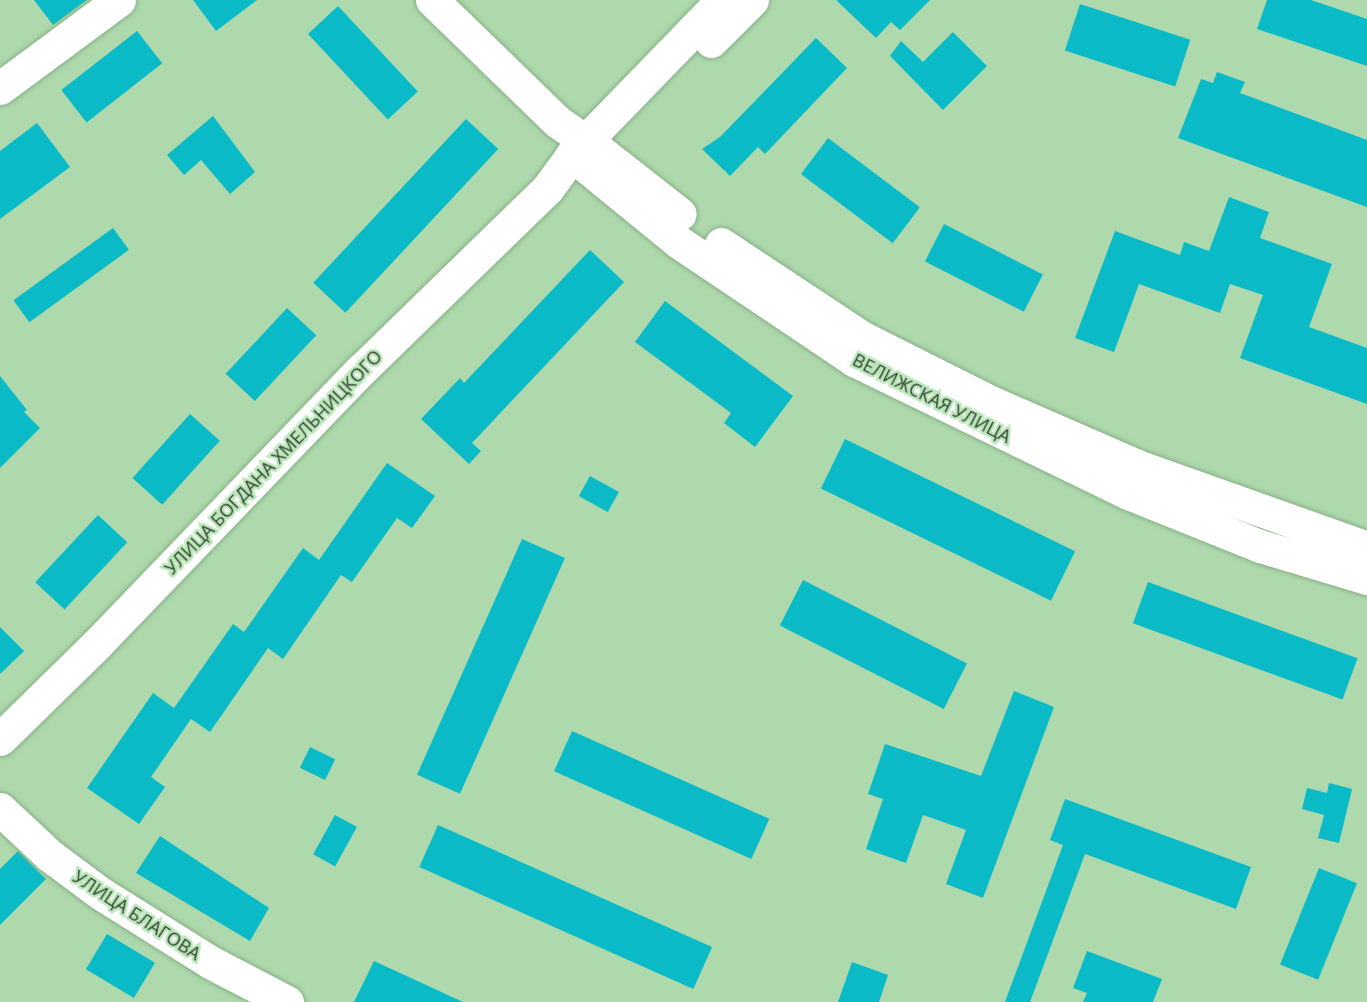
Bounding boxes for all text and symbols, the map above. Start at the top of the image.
street label: УЛИЦА БОГДАНА ХМЕЛЬНИЦКОГО [160,345,386,579]
street label: ВЕЛИЖСКАЯ УЛИЦА [849,349,1015,447]
street label: УЛИЦА БЛАГОВА [69,866,205,964]

